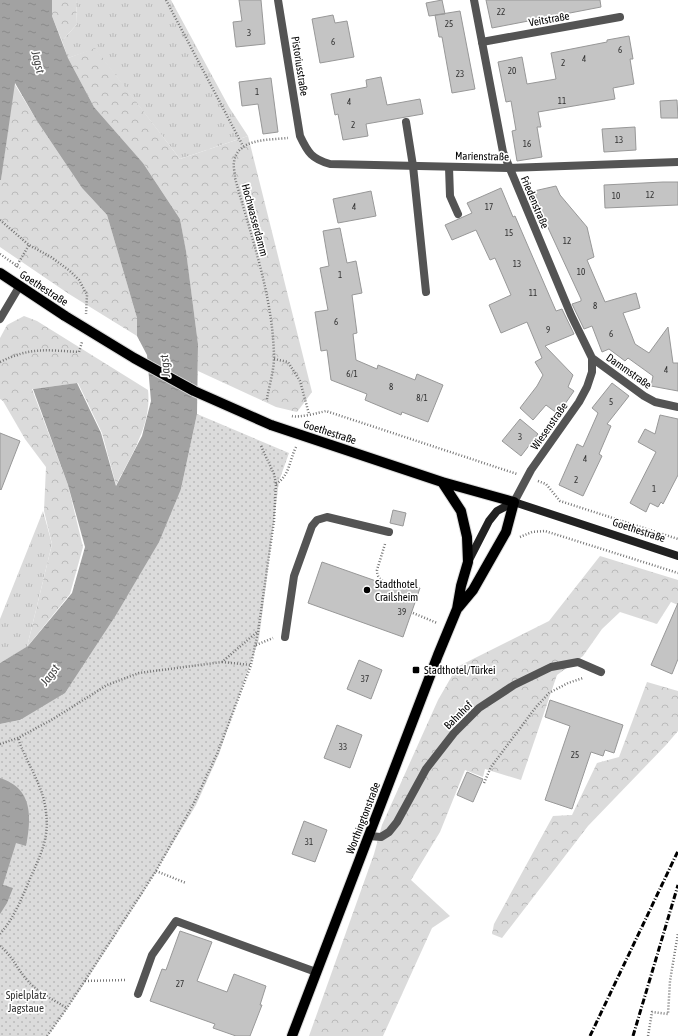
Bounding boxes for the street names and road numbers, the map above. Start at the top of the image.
street label: Veitstraße [528,10,570,28]
street label: Pistoriusstraße [289,35,311,97]
street label: Marienstraße [455,150,509,162]
street label: Friedenstraße [519,174,551,230]
street label: Hochwasserdamm [240,182,270,258]
street label: Goethestraße [18,268,70,308]
street label: Dammstraße [604,351,654,391]
street label: Wiesenstraße [528,400,570,452]
street label: Goethestraße [302,418,358,446]
street label: Goethestraße [611,516,667,544]
street label: Bahnhof [442,699,474,731]
street label: Worthingtonstraße [344,780,382,856]

